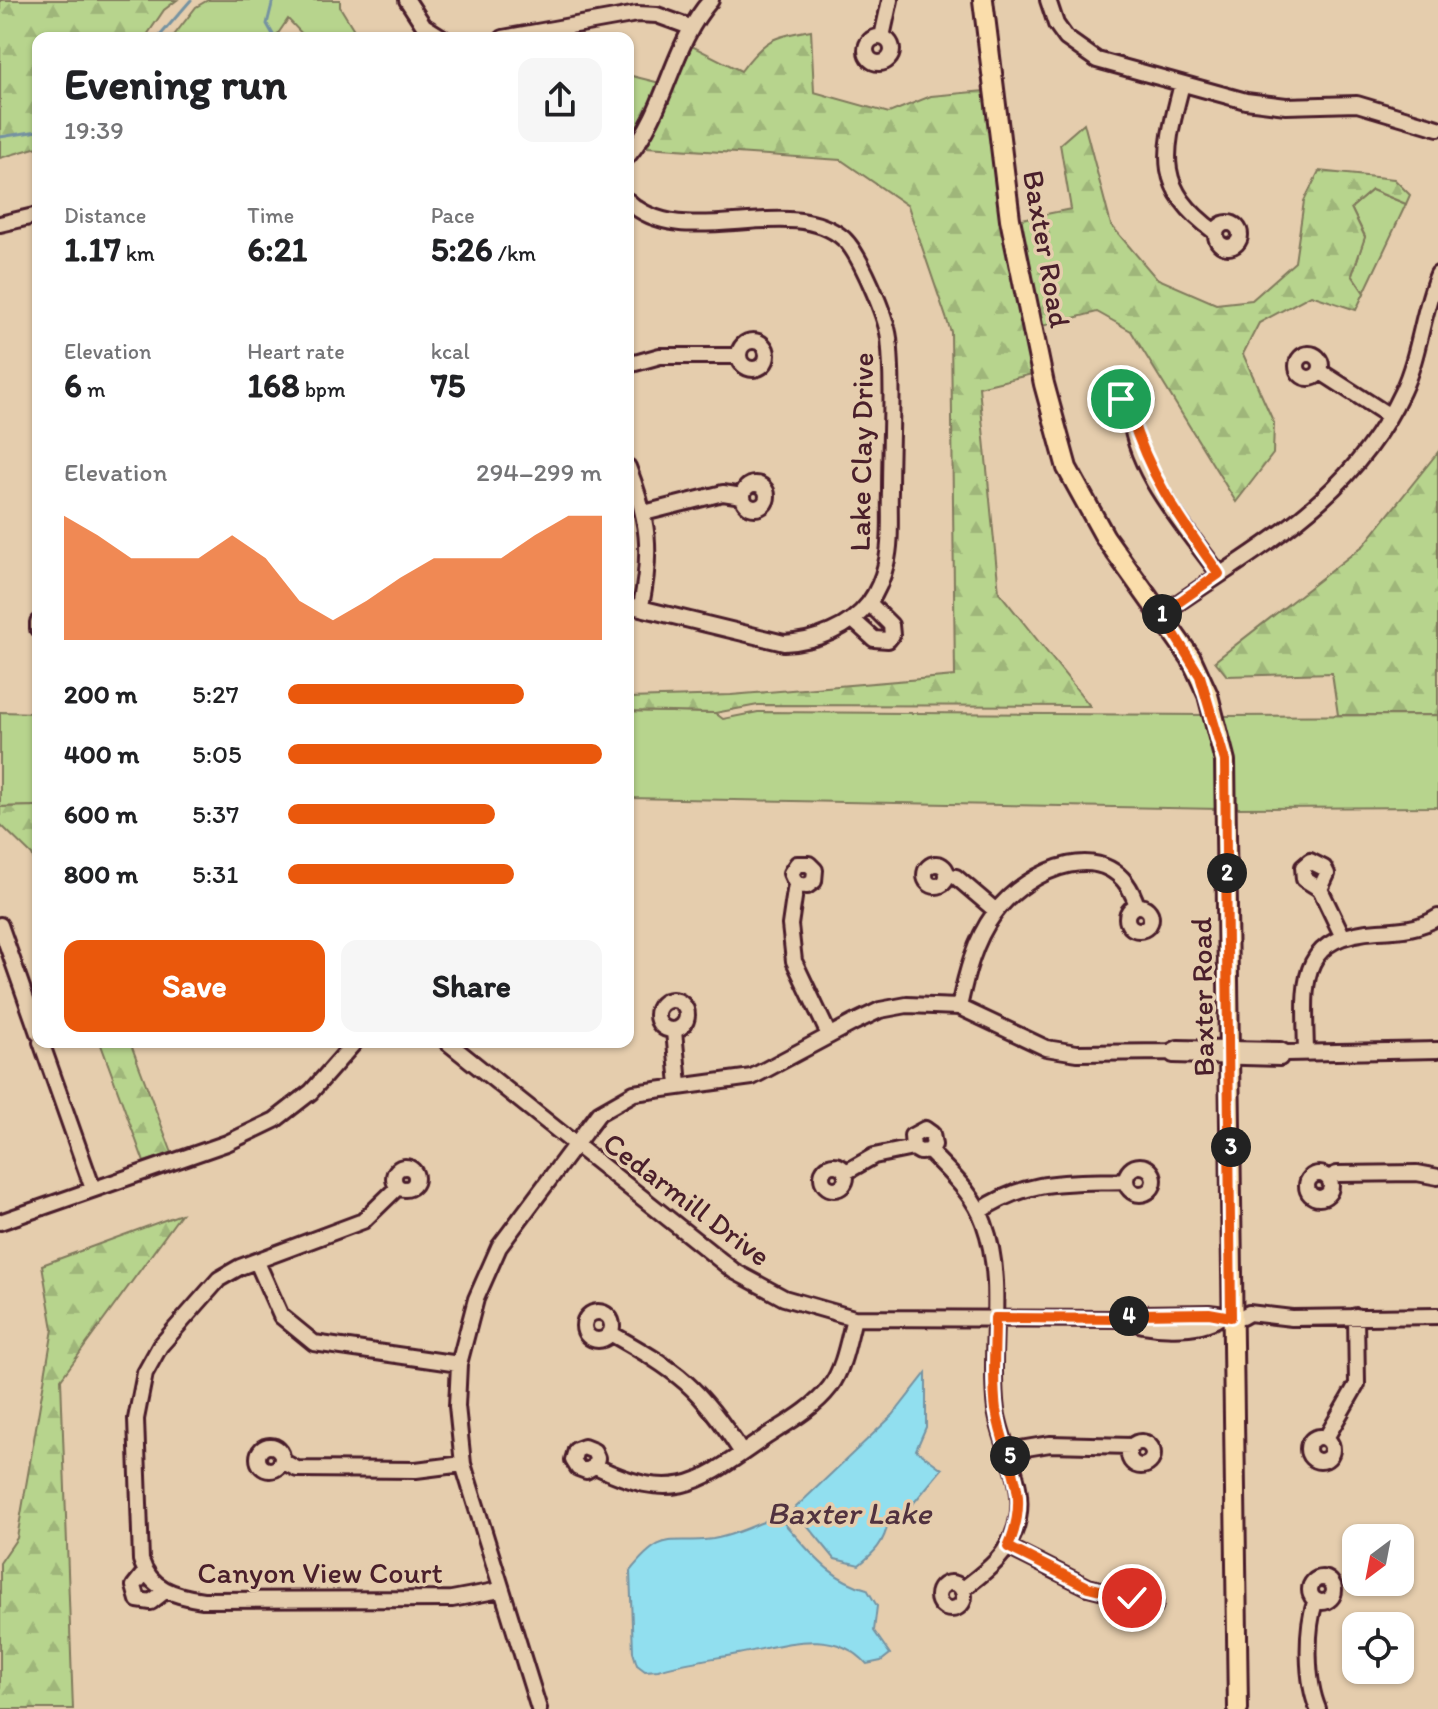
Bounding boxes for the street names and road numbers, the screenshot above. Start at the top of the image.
street label: Baxter Road [1015,167,1079,331]
street label: Lake Clay Drive [841,352,881,552]
street label: Baxter Road [1182,916,1222,1077]
street label: Cedarmill Drive [596,1124,778,1274]
street label: Canyon View Court [197,1554,443,1591]

